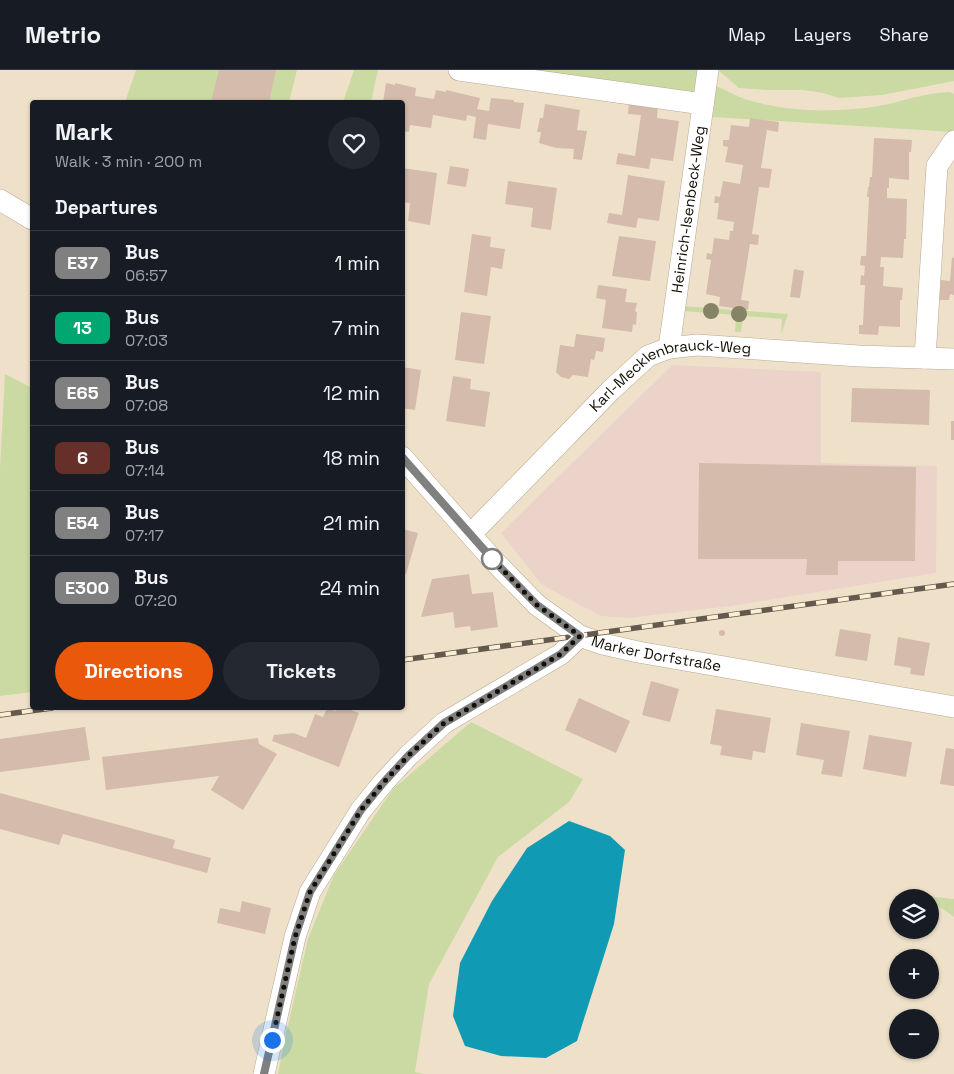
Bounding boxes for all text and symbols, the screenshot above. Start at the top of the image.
text: Metrio [25,19,101,50]
text: Map [728,23,766,46]
text: Layers [794,23,851,46]
text: Share [879,23,929,46]
text: Mark [55,116,113,147]
button: heart [328,117,380,169]
street label: Heinrich-Isenbeck-Weg [667,124,709,294]
text: Walk · 3 min · 200 m [55,151,202,172]
text: Departures [55,195,158,220]
text: Bus [125,240,159,265]
text: E37 [67,251,98,274]
text: 1 min [335,251,380,276]
text: 06:57 [125,265,168,286]
text: Bus [125,305,159,330]
text: 13 [73,316,92,339]
text: 7 min [332,316,380,341]
text: 07:03 [125,330,168,351]
street label: Karl-Mecklenbrauck-Weg [585,335,752,416]
text: Bus [125,370,159,395]
text: E65 [67,381,98,404]
text: 12 min [323,381,380,406]
text: 07:08 [125,395,168,416]
text: Bus [125,435,159,460]
text: 6 [77,446,88,469]
text: 18 min [323,446,380,471]
text: 07:14 [125,460,165,481]
text: Bus [125,500,159,525]
text: E54 [66,511,99,534]
text: 21 min [323,511,380,536]
text: 07:17 [125,525,164,546]
unlabelled marker [481,548,503,570]
text: Bus [134,565,169,590]
text: E300 [65,576,109,599]
text: 24 min [320,576,380,601]
text: 07:20 [134,590,177,611]
street label: Marker Dorfstraße [589,631,723,675]
button: Directions [55,642,213,700]
button: Tickets [223,642,380,700]
map controls [889,889,939,1059]
button: layers [889,889,939,939]
button: + [889,949,939,999]
button: − [889,1009,939,1059]
your location [260,1028,285,1053]

